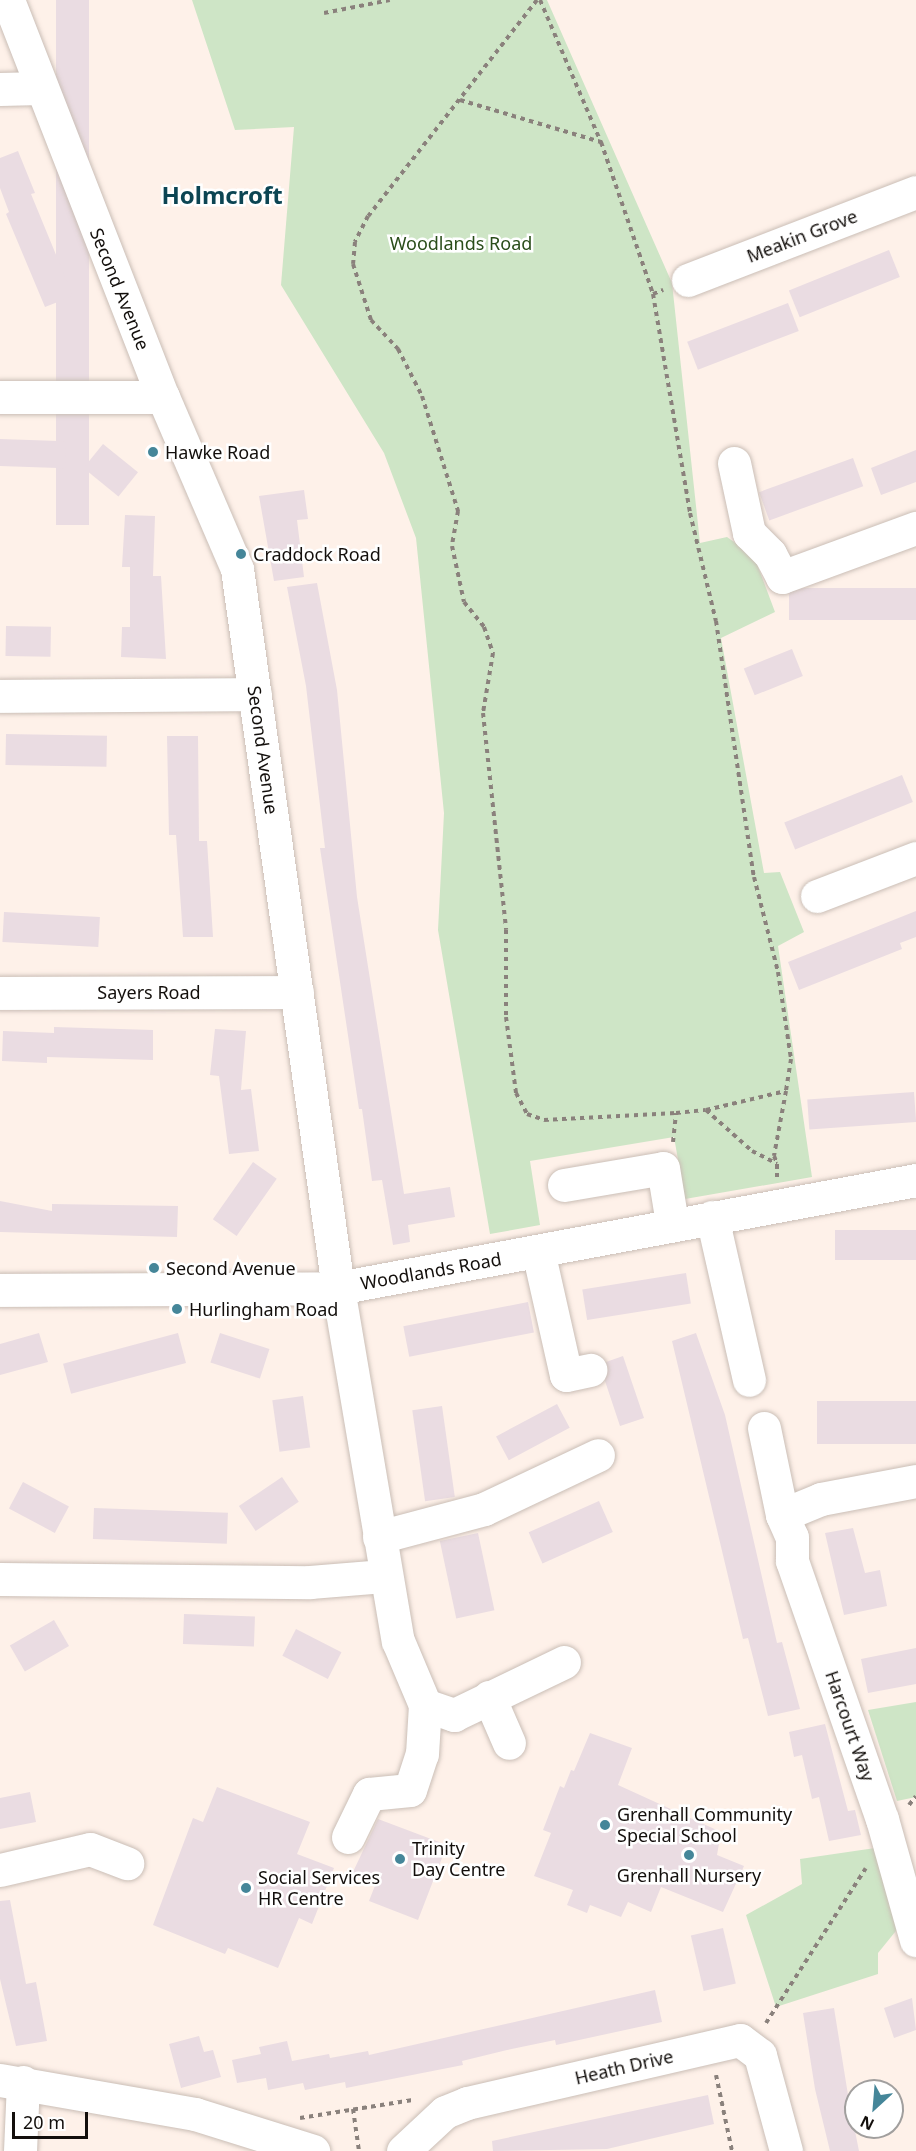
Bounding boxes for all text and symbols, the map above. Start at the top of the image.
district label: Holmcroft [161,181,283,209]
street label: Meakin Grove [744,205,860,267]
street label: Second Avenue [86,225,154,353]
park label: Woodlands Road [390,232,532,254]
place label: Hawke Road [165,441,270,463]
marker: Hawke Road [146,445,160,459]
place label: Craddock Road [253,543,381,565]
marker: Craddock Road [234,547,248,561]
street label: Second Avenue [243,684,283,816]
street label: Sayers Road [97,981,201,1003]
street label: Woodlands Road [359,1248,503,1294]
place label: Second Avenue [166,1257,296,1279]
marker: Second Avenue [147,1261,161,1275]
place label: Hurlingham Road [189,1298,338,1320]
marker: Hurlingham Road [170,1302,184,1316]
street label: Harcourt Way [821,1668,879,1784]
place label: Grenhall Community Special School [617,1804,792,1846]
marker: Grenhall Community Special School [598,1818,612,1832]
place label: Trinity Day Centre [412,1838,505,1880]
marker: Grenhall Nursery [682,1848,696,1862]
marker: Trinity Day Centre [393,1852,407,1866]
place label: Grenhall Nursery [617,1864,761,1886]
place label: Social Services HR Centre [258,1867,380,1910]
marker: Social Services HR Centre [239,1881,253,1895]
street label: Heath Drive [573,2045,675,2089]
north arrow [844,2079,904,2139]
scale bar [15,2100,92,2138]
text: 20 m [23,2110,65,2134]
text: N [856,2111,878,2136]

